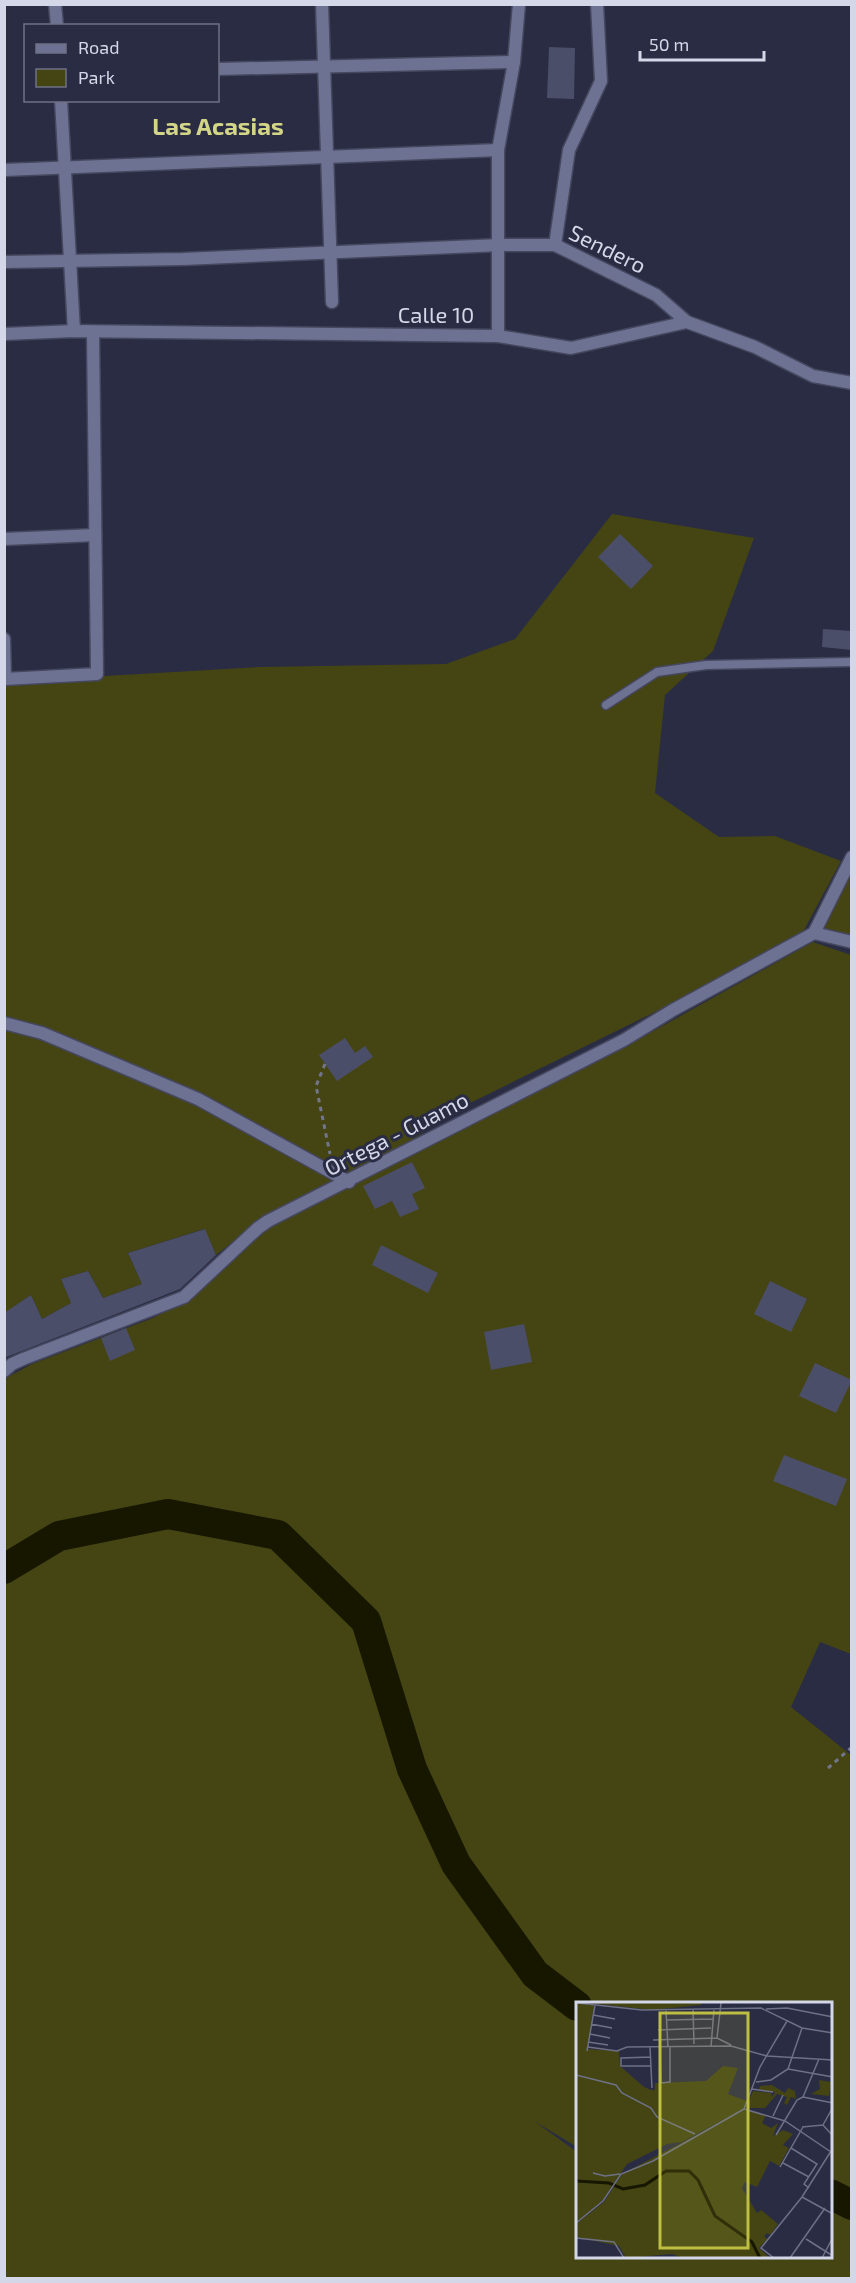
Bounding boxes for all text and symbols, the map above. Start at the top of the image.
legend [24,24,219,102]
scale bar [640,24,764,62]
text: 50 m [649,33,689,55]
text: Road [78,36,119,58]
text: Park [78,66,115,88]
district label: Las Acasias [152,111,284,140]
street label: Sendero [565,218,651,278]
street label: Calle 10 [398,301,474,327]
street label: Ortega - Guamo [320,1086,472,1180]
inset map [576,2002,832,2259]

